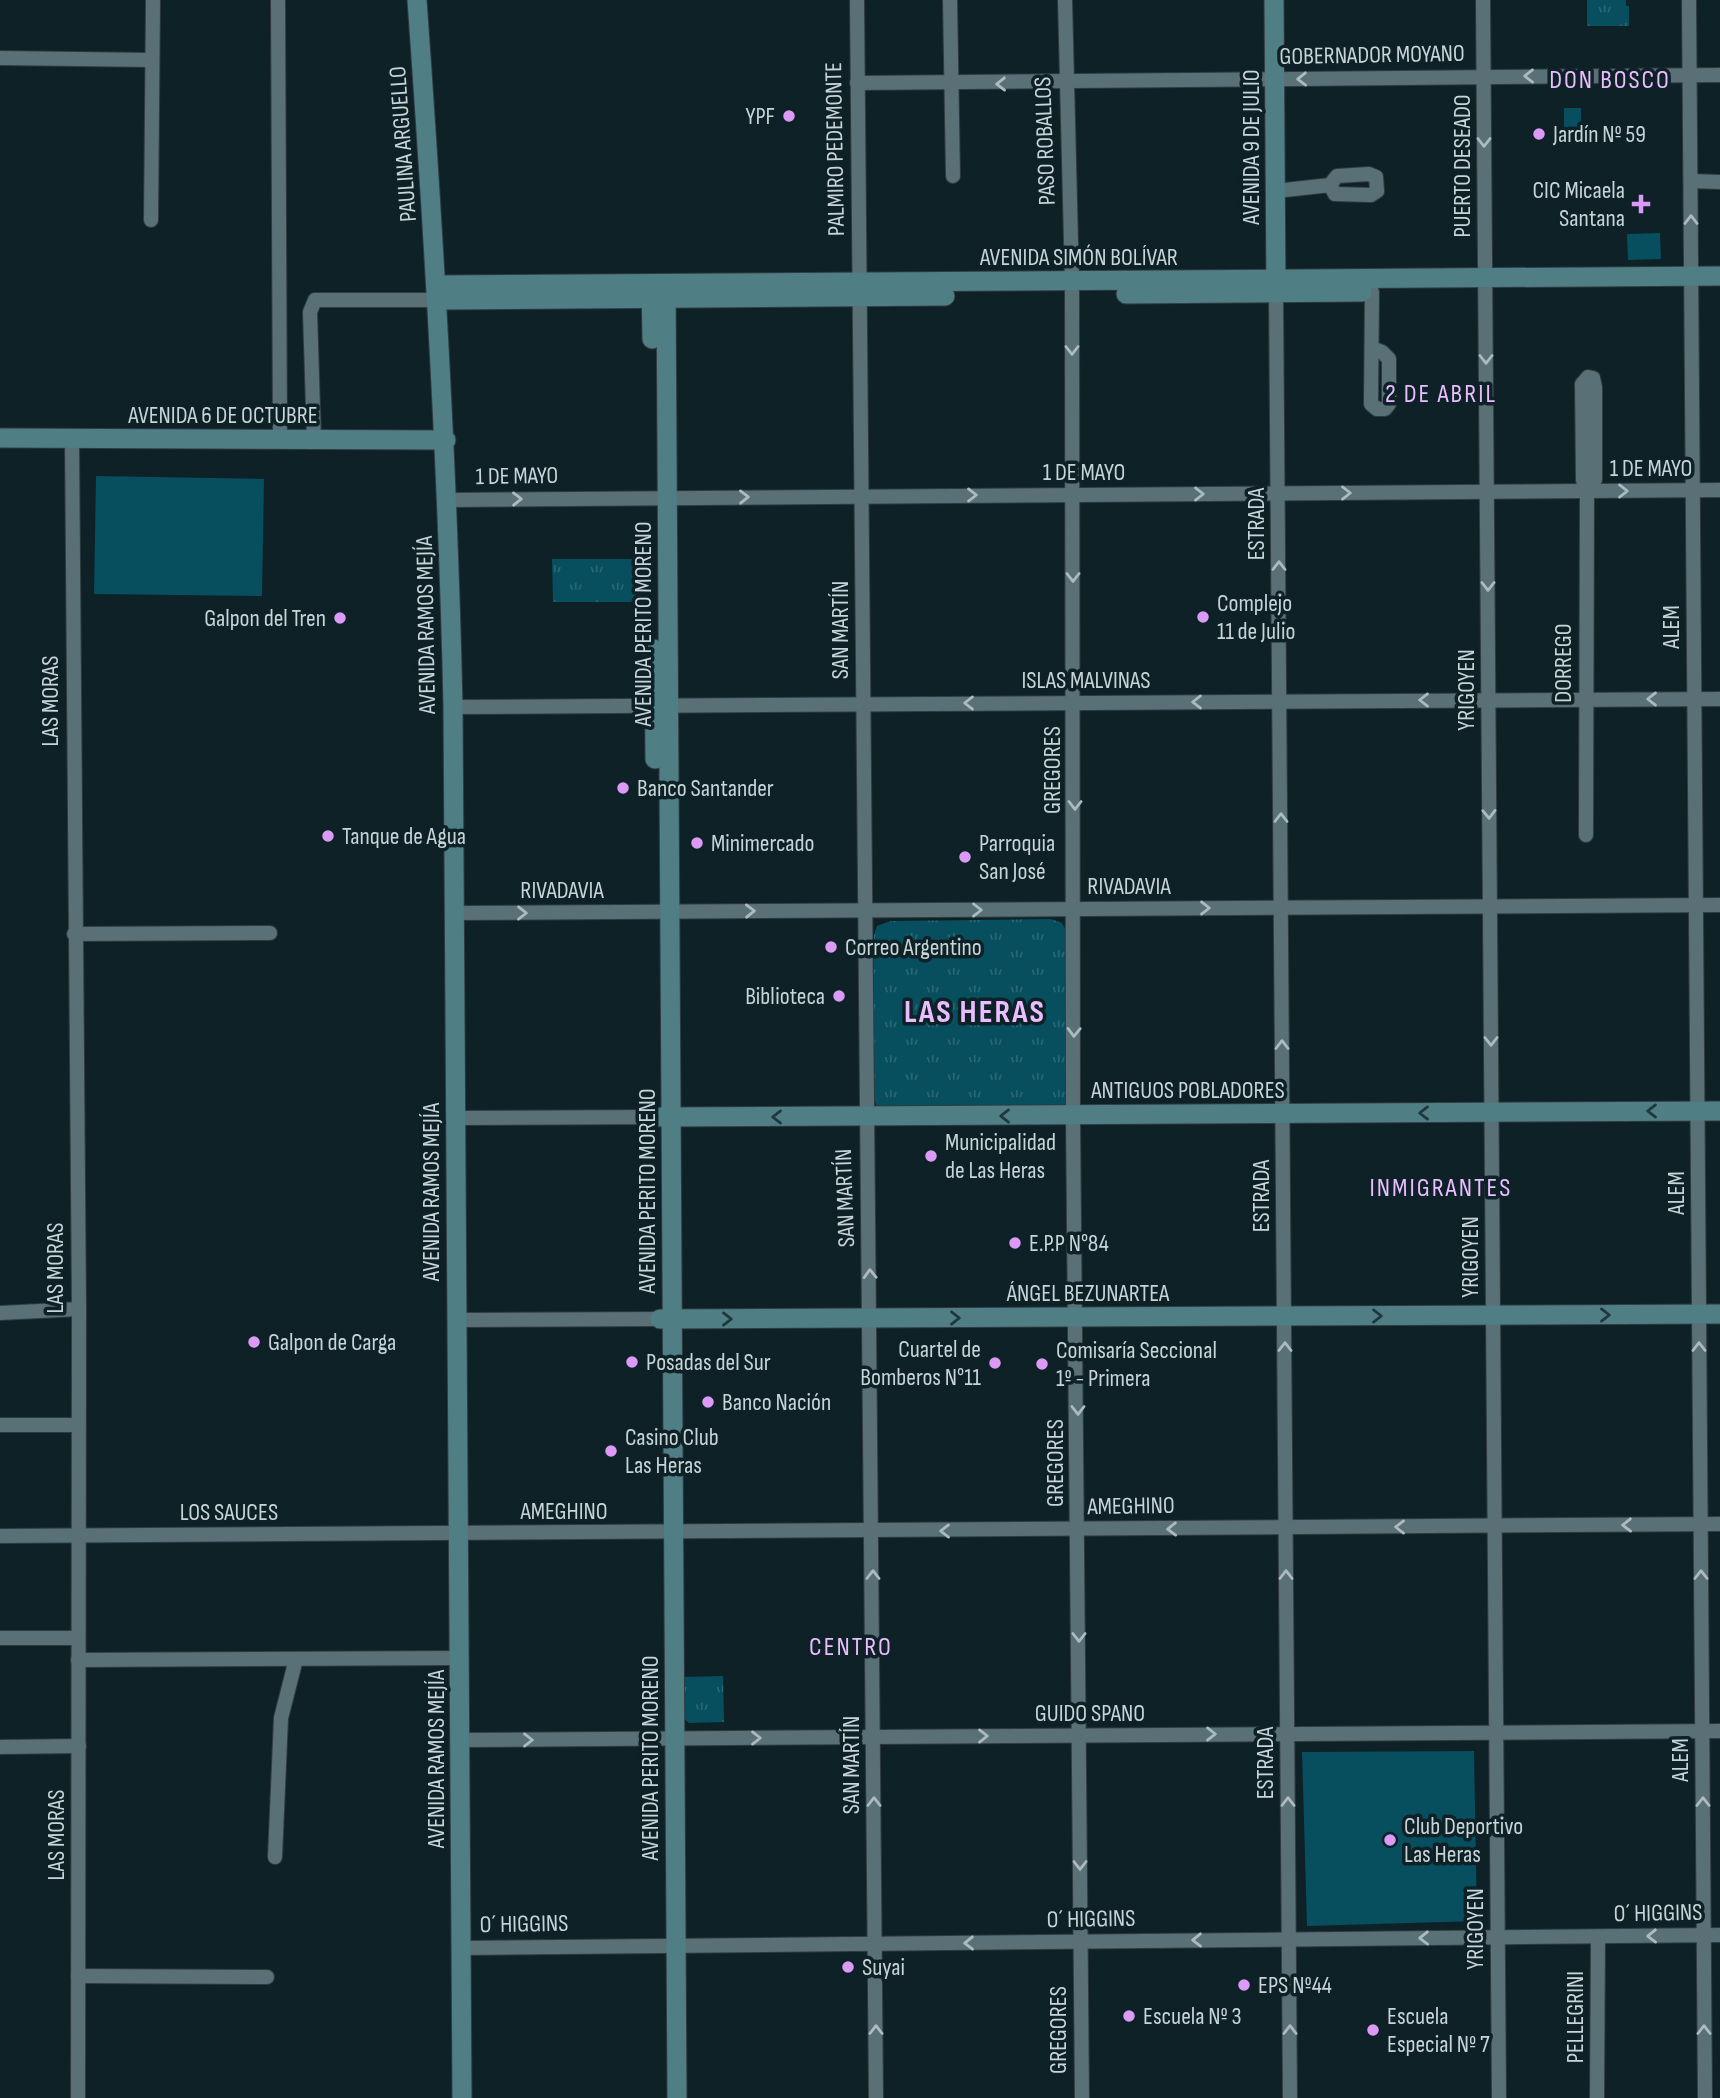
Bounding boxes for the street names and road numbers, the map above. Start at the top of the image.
street label: GOBERNADOR MOYANO [1279,39,1465,71]
street label: PALMIRO PEDEMONTE [819,62,851,236]
street label: PAULINA ARGUELLO [383,65,423,223]
street label: AVENIDA 9 DE JULIO [1237,69,1266,226]
street label: PASO ROBALLOS [1028,76,1062,206]
street label: PUERTO DESEADO [1448,94,1477,238]
street label: AVENIDA SIMÓN BOLÍVAR [979,243,1178,272]
street label: AVENIDA 6 DE OCTUBRE [127,401,318,430]
street label: 1 DE MAYO [1610,454,1692,483]
street label: 1 DE MAYO [1043,458,1125,487]
street label: 1 DE MAYO [475,461,559,491]
street label: ESTRADA [1242,487,1271,560]
street label: AVENIDA PERITO MORENO [629,521,658,728]
street label: AVENIDA RAMOS MEJÍA [410,535,442,715]
street label: SAN MARTÍN [826,581,855,679]
street label: ALEM [1657,605,1686,650]
street label: DORREGO [1549,623,1578,703]
street label: YRIGOYEN [1452,649,1481,731]
street label: LAS MORAS [36,655,65,747]
street label: ISLAS MALVINAS [1021,666,1151,695]
street label: GREGORES [1038,726,1067,814]
street label: RIVADAVIA [1087,872,1171,901]
street label: RIVADAVIA [520,876,604,905]
street label: ANTIGUOS POBLADORES [1090,1076,1285,1105]
street label: AVENIDA PERITO MORENO [633,1088,662,1295]
street label: AVENIDA RAMOS MEJÍA [417,1102,446,1282]
street label: SAN MARTÍN [829,1148,861,1248]
street label: ESTRADA [1247,1159,1276,1232]
street label: ALEM [1662,1171,1691,1216]
street label: YRIGOYEN [1456,1216,1485,1298]
street label: LAS MORAS [41,1222,70,1314]
street label: ÁNGEL BEZUNARTEA [1006,1279,1170,1308]
street label: GREGORES [1041,1419,1070,1507]
street label: AMEGHINO [1086,1491,1175,1521]
street label: AMEGHINO [519,1497,608,1526]
street label: LOS SAUCES [180,1498,278,1527]
street label: AVENIDA PERITO MORENO [636,1655,665,1862]
street label: AVENIDA RAMOS MEJÍA [422,1669,451,1849]
street label: GUIDO SPANO [1035,1699,1145,1728]
street label: SAN MARTÍN [837,1716,866,1814]
street label: ESTRADA [1251,1726,1280,1799]
street label: ALEM [1666,1738,1695,1783]
street label: LAS MORAS [42,1789,71,1881]
street label: YRIGOYEN [1461,1888,1490,1970]
street label: O´ HIGGINS [1613,1898,1703,1928]
street label: O´ HIGGINS [1046,1904,1136,1934]
street label: O´ HIGGINS [479,1909,569,1939]
street label: PELLEGRINI [1561,1971,1590,2063]
street label: GREGORES [1044,1986,1073,2074]

